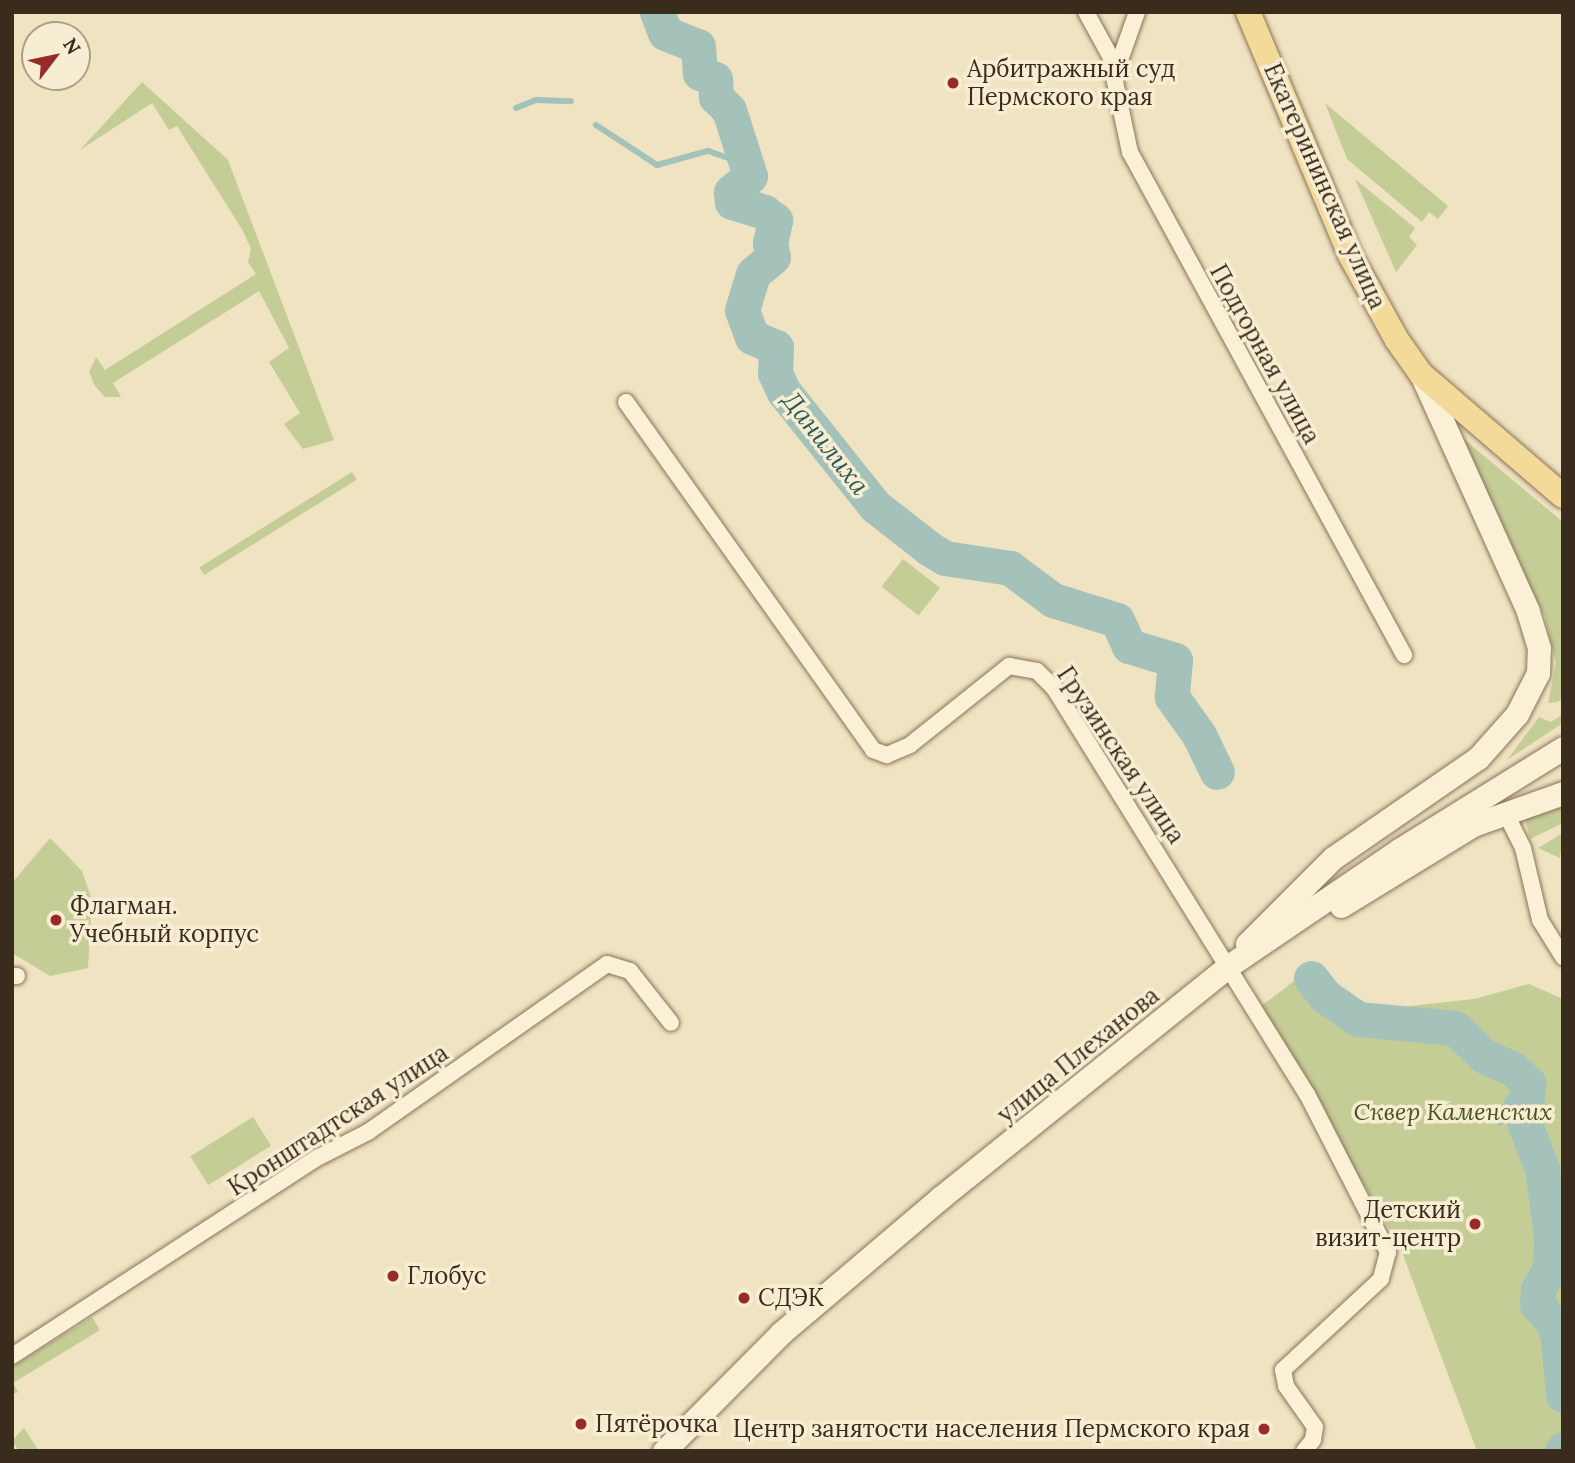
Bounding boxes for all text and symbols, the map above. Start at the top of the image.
north arrow [21,21,91,91]
text: N [58,33,86,59]
place label: Арбитражный суд Пермского края [967,55,1175,111]
street label: Екатерининская улица [1258,59,1392,313]
marker: Арбитражный суд Пермского края [945,75,961,91]
street label: Подгорная улица [1204,259,1326,449]
water label: Данилиха [776,386,876,500]
street label: Грузинская улица [1051,661,1191,849]
place label: Флагман. Учебный корпус [70,892,259,948]
marker: Флагман. Учебный корпус [48,912,64,928]
street label: улица Плеханова [991,981,1165,1129]
street label: Кронштадтская улица [223,1038,453,1202]
park label: Сквер Каменских [1354,1098,1552,1126]
place label: Детский визит-центр [1315,1196,1461,1252]
marker: Детский визит-центр [1467,1216,1483,1232]
place label: Глобус [407,1262,486,1290]
marker: Глобус [385,1268,401,1284]
place label: СДЭК [758,1284,824,1312]
marker: СДЭК [736,1290,752,1306]
place label: Пятёрочка [595,1410,718,1438]
place label: Центр занятости населения Пермского края [733,1415,1250,1443]
marker: Пятёрочка [573,1416,589,1432]
marker: Центр занятости населения Пермского края [1256,1421,1272,1437]

